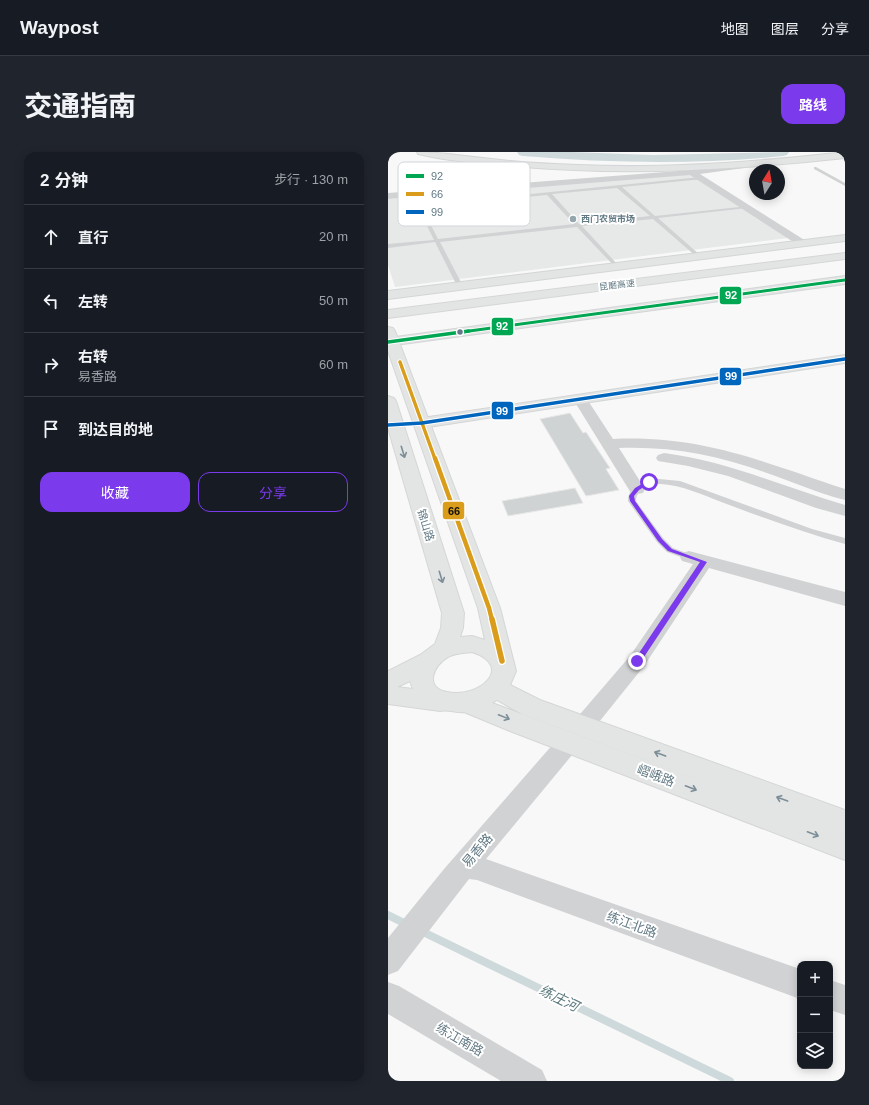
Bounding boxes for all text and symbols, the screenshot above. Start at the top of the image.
text: Waypost [20,17,98,38]
text: 地图 [721,21,749,37]
text: 图层 [771,21,799,37]
text: 分享 [821,21,849,37]
button: 路线 [781,84,845,124]
text: 交通指南 [24,91,136,122]
legend [398,162,530,226]
north arrow [749,164,785,200]
text: 92 [431,170,443,182]
text: 2 分钟 [40,171,88,190]
text: 步行 · 130 m [274,172,348,187]
text: 66 [431,188,443,200]
text: 99 [431,206,443,218]
marker: 西门农贸市场 [568,214,578,224]
place label: 西门农贸市场 [581,214,635,224]
icon: ahead [40,226,62,248]
text: 直行 [78,229,108,246]
text: 20 m [319,229,348,244]
street label: 昆磨高速 [599,278,635,292]
line badge: 92 [719,286,742,305]
text: 92 [725,289,737,301]
icon: left [40,290,62,312]
text: 左转 [78,293,108,310]
text: 50 m [319,293,348,308]
line badge: 92 [491,317,514,336]
text: 92 [496,320,508,332]
unlabelled marker [455,327,465,337]
text: 右转 [78,348,108,365]
icon: right [40,354,62,376]
text: 60 m [319,357,348,372]
line badge: 99 [719,367,742,386]
text: 易香路 [78,369,117,384]
text: 99 [725,370,737,382]
line badge: 99 [491,401,514,420]
text: 99 [496,405,508,417]
icon: arrive [40,418,62,440]
text: 到达目的地 [78,421,153,438]
one-way arrow [400,446,408,458]
button: 收藏 [40,472,190,512]
button: 分享 [198,472,348,512]
route start [640,473,658,491]
line badge: 66 [442,501,465,520]
text: 66 [448,505,460,517]
street label: 锦山路 [415,507,437,543]
one-way arrow [438,570,445,583]
route end [628,652,646,670]
one-way arrow [498,714,510,722]
one-way arrow [655,750,667,758]
street label: 嶍峨路 [635,761,677,789]
one-way arrow [685,785,697,793]
one-way arrow [776,795,789,802]
street label: 易香路 [459,831,496,870]
one-way arrow [806,831,818,839]
street label: 练江北路 [605,909,659,940]
map controls [797,961,833,1069]
button: + [797,961,833,997]
water label: 练庄河 [537,982,584,1016]
button: − [797,997,833,1033]
street label: 练江南路 [433,1020,486,1059]
button: layers [797,1033,833,1069]

